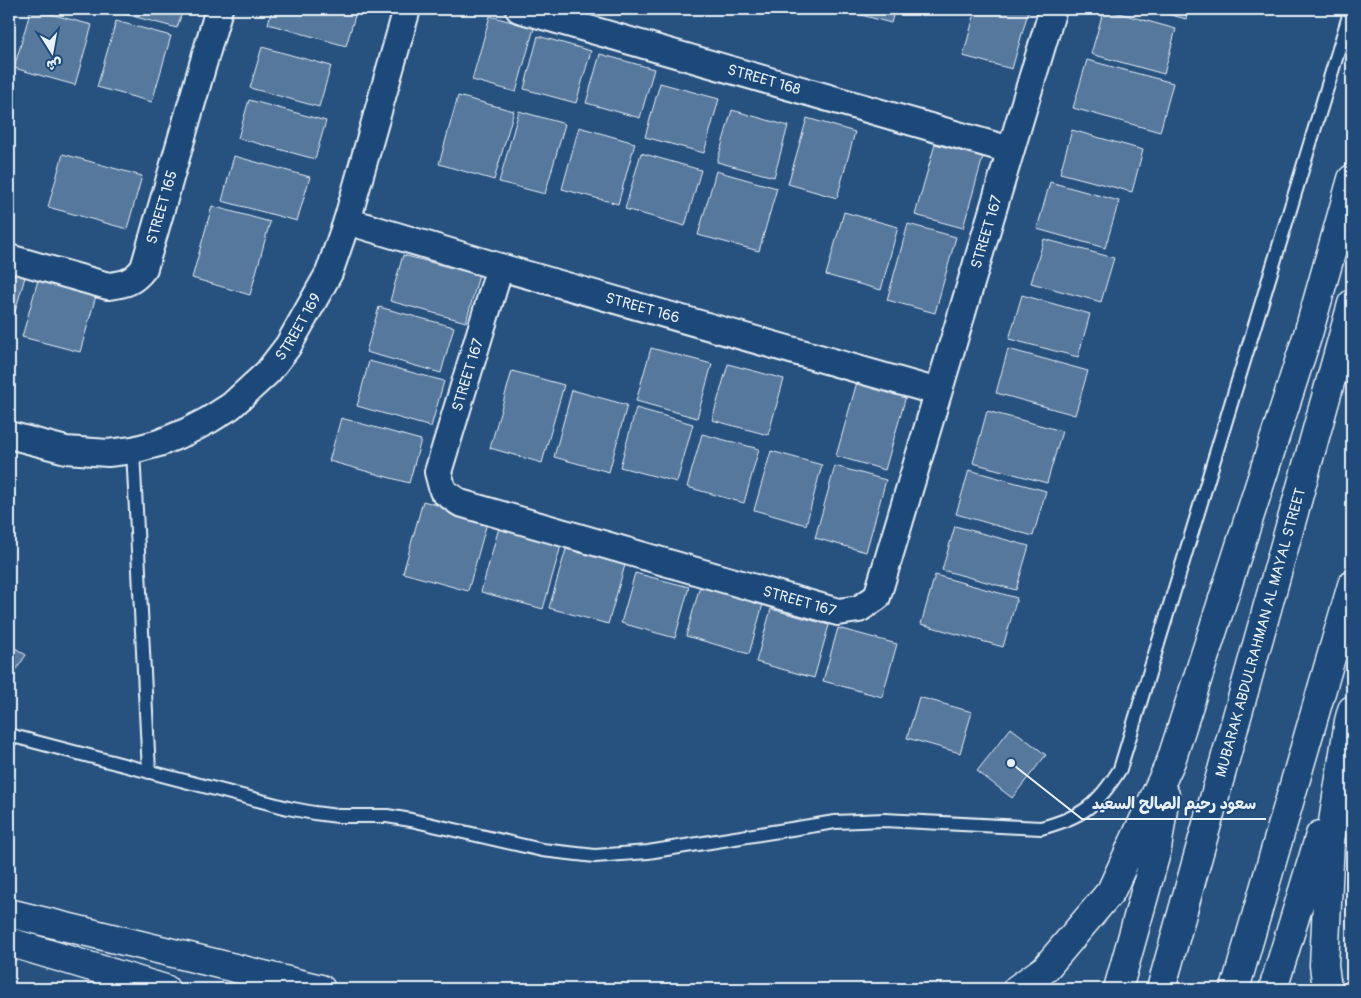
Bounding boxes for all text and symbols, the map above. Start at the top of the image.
north arrow [28,28,78,78]
text: ش [45,54,64,74]
street label: STREET 168 [725,60,803,99]
street label: STREET 165 [142,168,181,246]
street label: STREET 167 [966,193,1006,271]
street label: STREET 166 [603,288,682,327]
street label: STREET 169 [271,290,325,365]
street label: STREET 167 [448,336,488,414]
street label: MUBARAK ABDULRAHMAN AL MAYAL STREET [1211,486,1310,779]
street label: STREET 167 [761,581,838,620]
callout: سعود رحيم الصالح السعيد [1082,788,1266,819]
text: سعود رحيم الصالح السعيد [1092,794,1256,816]

